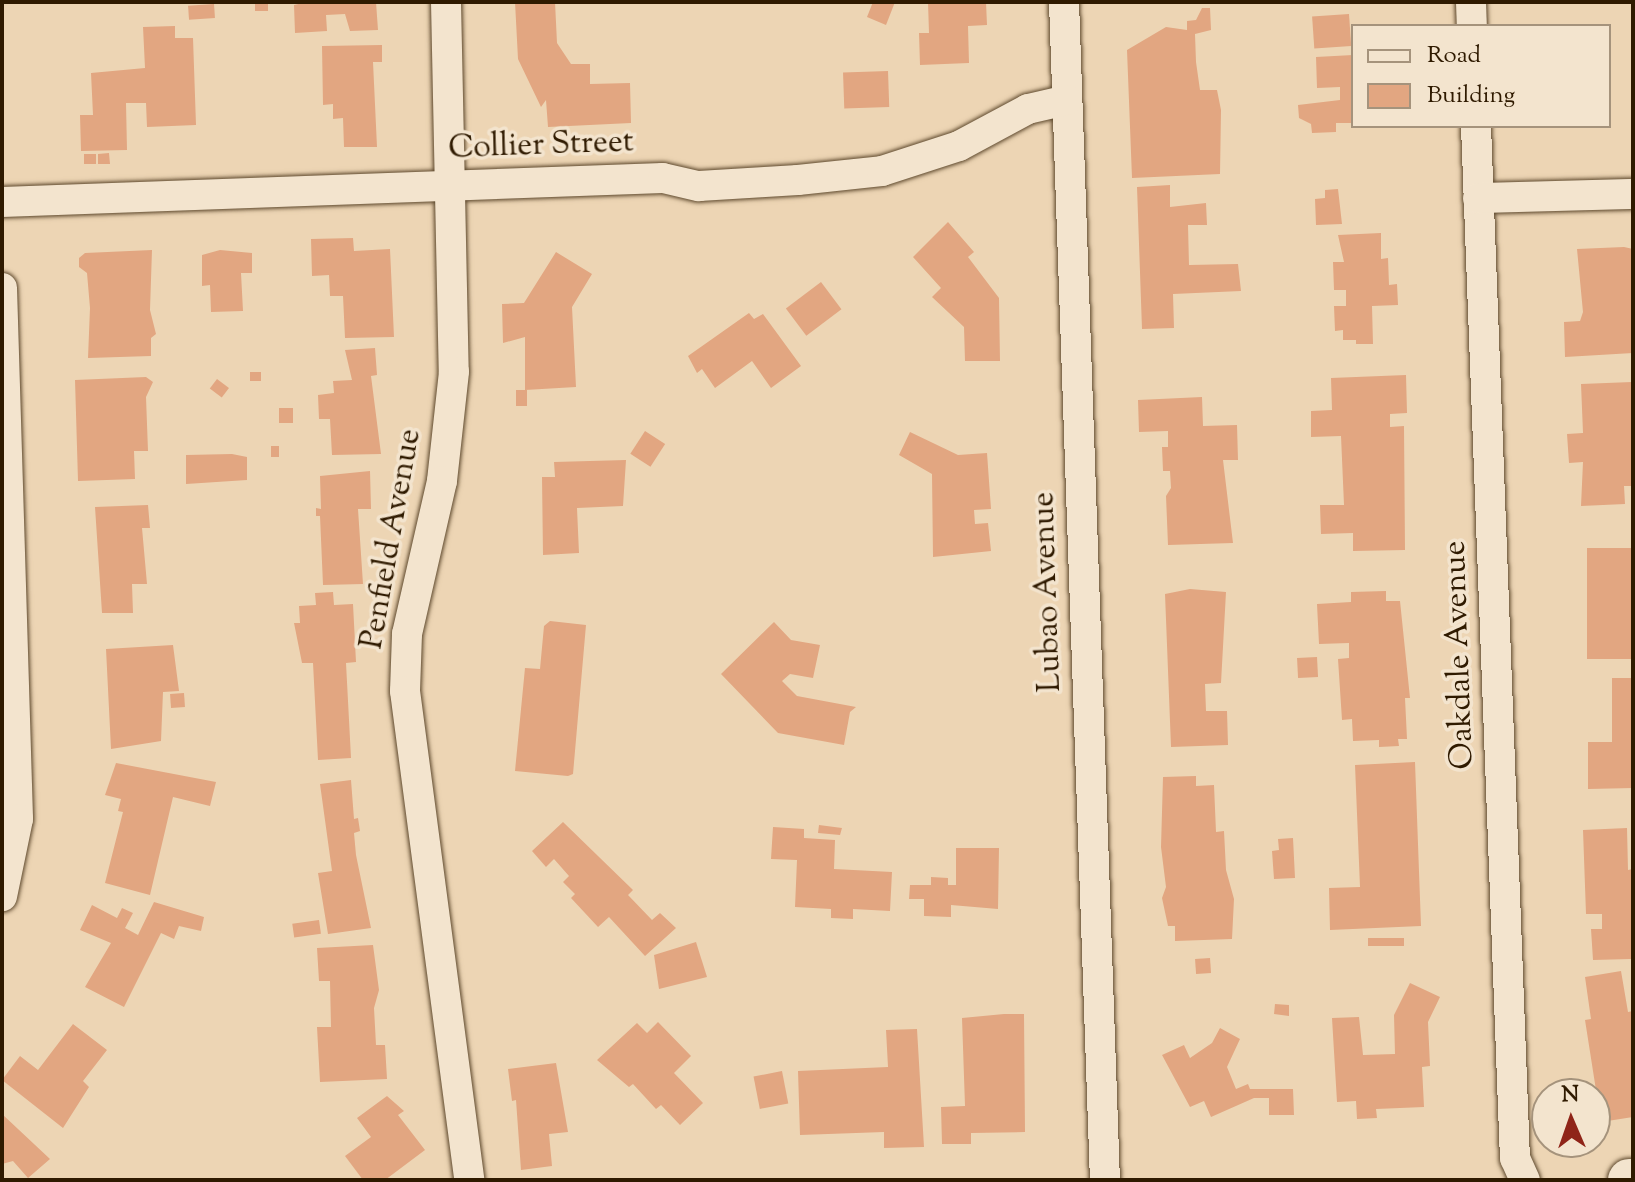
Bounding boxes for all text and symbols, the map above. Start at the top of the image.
legend [1351,24,1611,128]
text: Road [1427,39,1481,73]
text: Building [1427,79,1515,113]
street label: Collier Street [448,124,634,168]
street label: Penfield Avenue [354,426,430,652]
street label: Lubao Avenue [1025,491,1071,693]
street label: Oakdale Avenue [1437,540,1483,770]
north arrow [1531,1078,1611,1158]
text: N [1561,1080,1580,1112]

